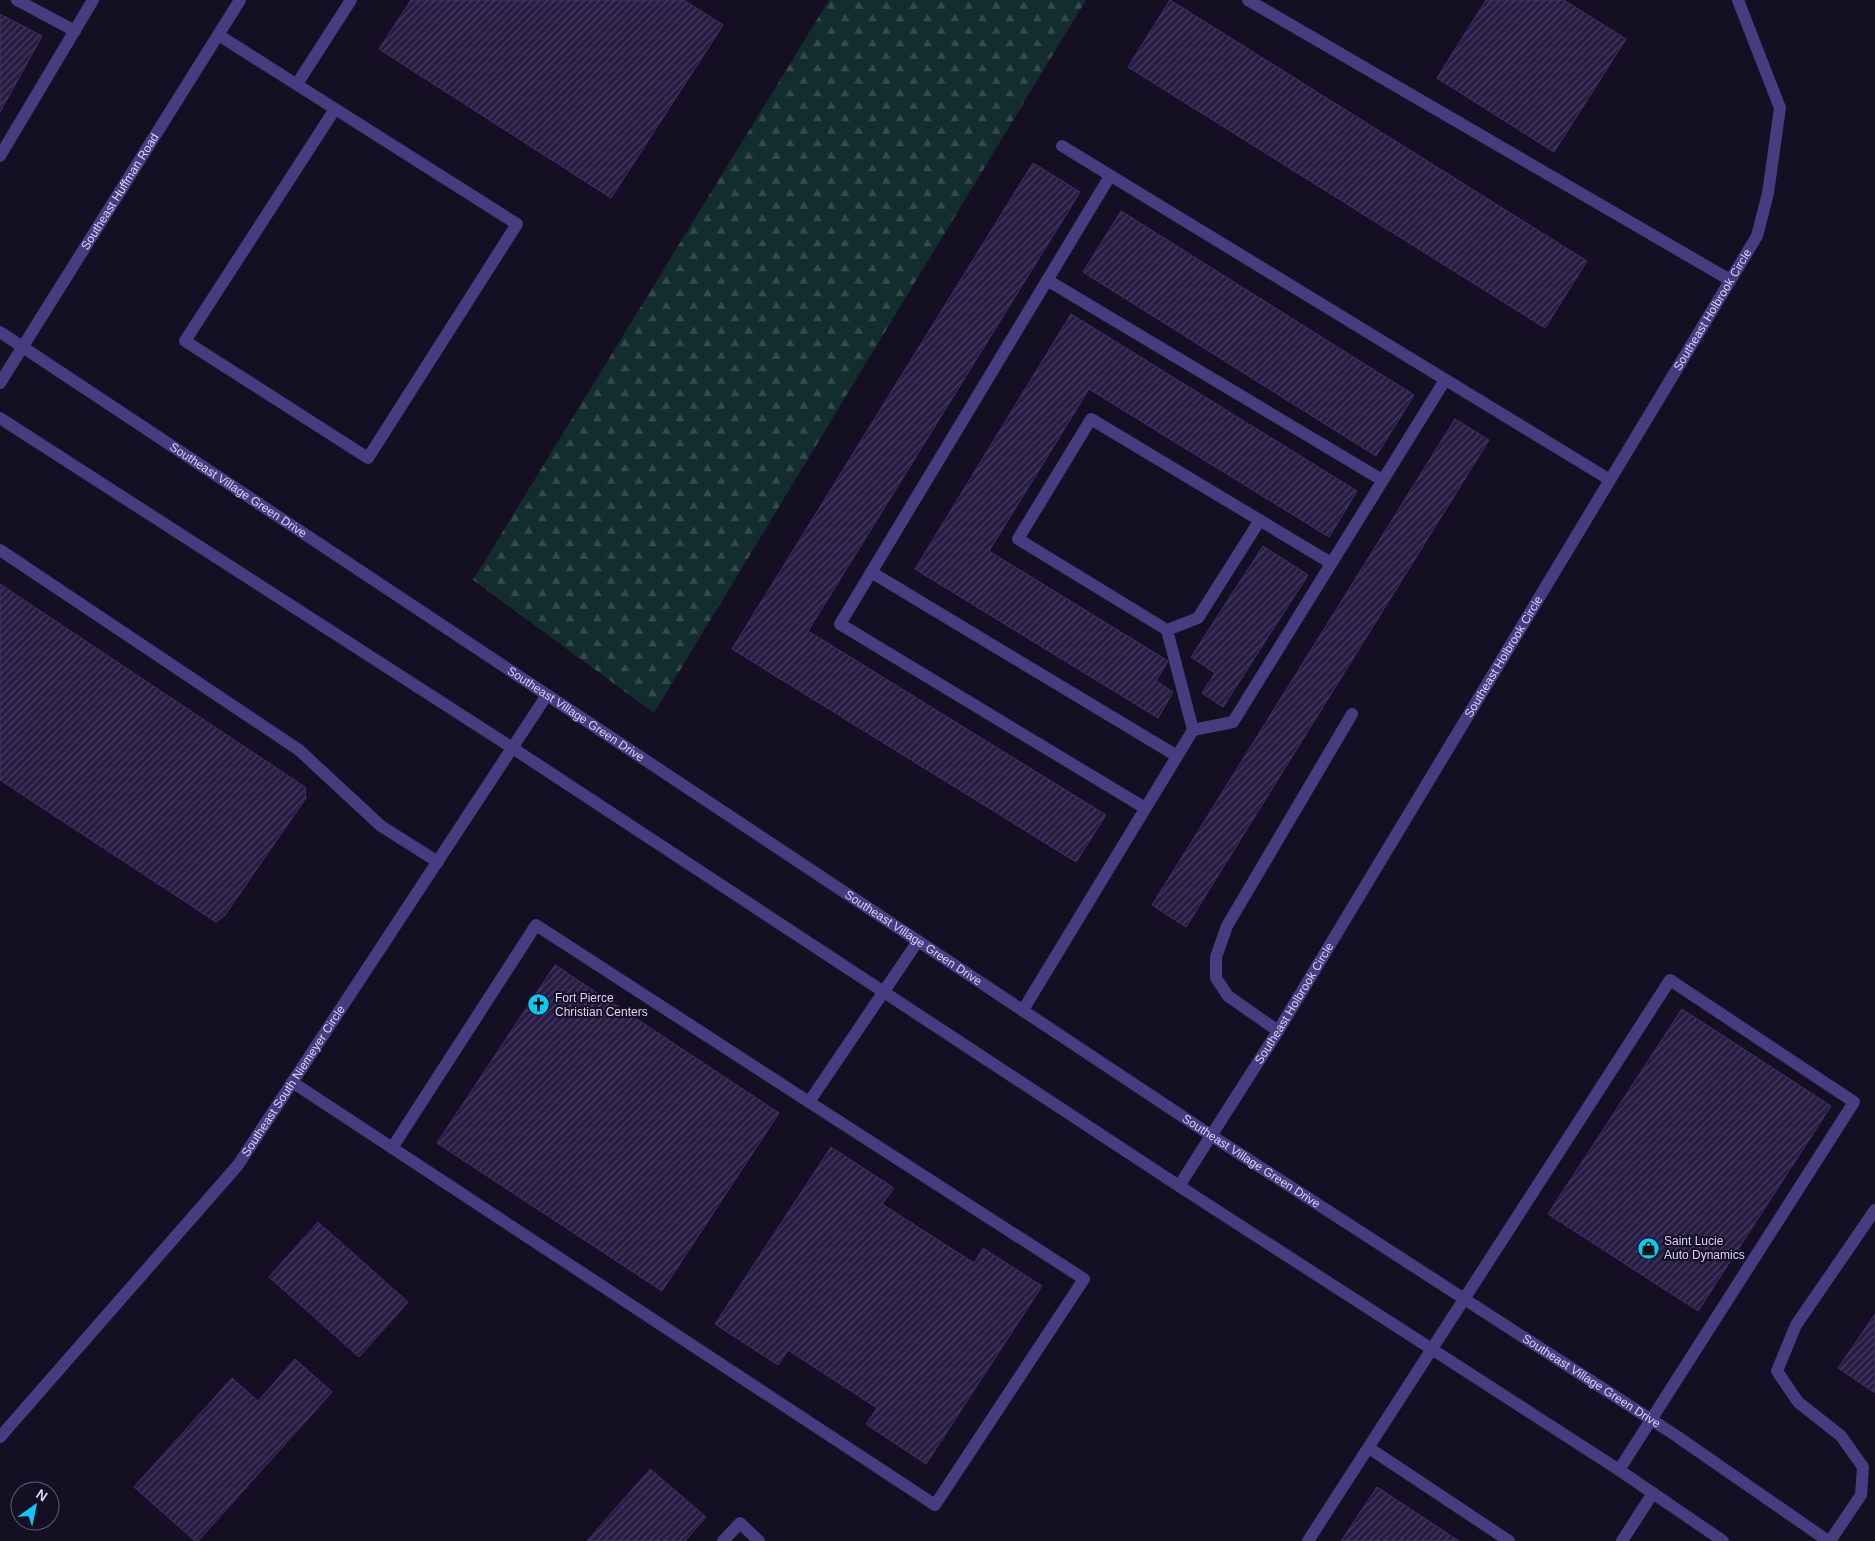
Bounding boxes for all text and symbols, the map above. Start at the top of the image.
street label: Southeast Huffman Road [78,131,162,252]
street label: Southeast Holbrook Circle [1671,246,1755,373]
street label: Southeast Village Green Drive [167,440,310,541]
street label: Southeast Holbrook Circle [1462,593,1546,720]
street label: Southeast Village Green Drive [505,664,647,765]
street label: Southeast Village Green Drive [842,887,985,989]
street label: Southeast Holbrook Circle [1252,940,1337,1067]
place label: Fort Pierce Christian Centers [555,991,648,1019]
church icon: Fort Pierce Christian Centers [527,993,551,1017]
street label: Southeast South Niemeyer Circle [239,1003,348,1159]
street label: Southeast Village Green Drive [1180,1111,1323,1211]
place label: Saint Lucie Auto Dynamics [1664,1234,1745,1262]
shop icon: Saint Lucie Auto Dynamics [1636,1236,1660,1260]
street label: Southeast Village Green Drive [1520,1331,1663,1431]
north arrow [10,1481,60,1531]
text: N [33,1486,51,1505]

